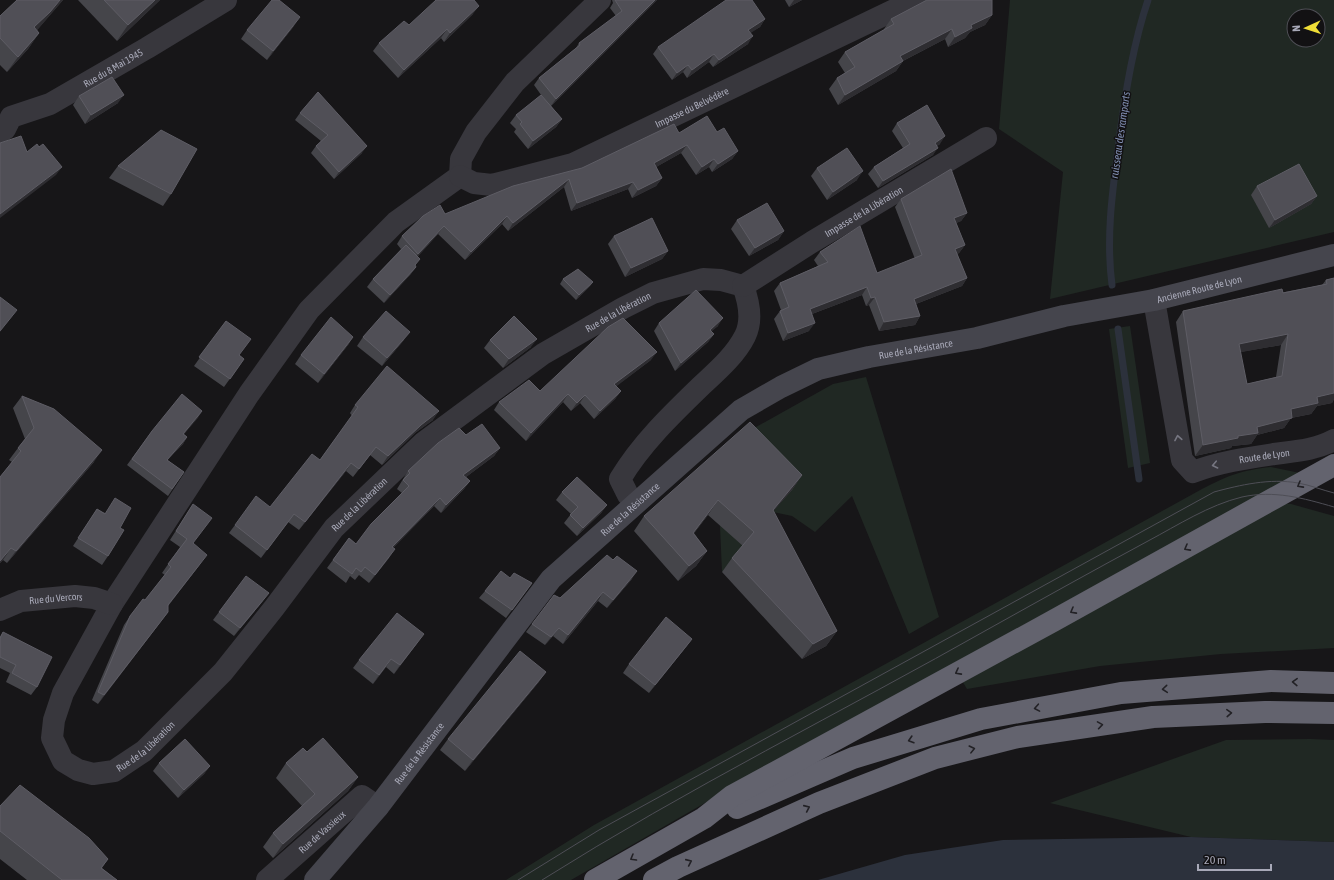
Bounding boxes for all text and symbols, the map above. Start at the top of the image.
north arrow [1286,8,1326,48]
text: N [1290,25,1302,32]
street label: Rue du 8 Mai 1945 [82,47,145,90]
street label: Impasse du Belvédère [653,85,731,130]
water label: ruisseau des ramparts [1108,91,1132,179]
street label: Impasse de la Libération [823,184,905,239]
street label: Ancienne Route de Lyon [1156,273,1243,305]
street label: Rue de la Libération [584,290,653,334]
street label: Rue de la Résistance [878,337,954,361]
one-way arrow [1174,435,1183,441]
street label: Route de Lyon [1238,447,1291,465]
one-way arrow [1212,460,1218,468]
street label: Rue de la Libération [329,475,390,534]
street label: Rue de la Résistance [598,480,662,538]
one-way arrow [1297,480,1304,487]
one-way arrow [1183,543,1191,550]
street label: Rue du Vercors [29,591,84,606]
one-way arrow [1070,606,1077,613]
one-way arrow [955,668,963,675]
one-way arrow [1292,677,1298,686]
one-way arrow [1162,685,1168,694]
one-way arrow [1034,704,1040,712]
one-way arrow [1226,709,1232,717]
street label: Rue de la Libération [114,719,177,774]
street label: Rue de la Résistance [392,720,446,787]
one-way arrow [1097,721,1103,730]
one-way arrow [908,735,915,744]
one-way arrow [969,745,976,754]
one-way arrow [803,805,810,813]
street label: Rue de Vassieux [296,809,348,856]
scale bar [1198,846,1271,872]
text: 20 m [1204,853,1226,867]
one-way arrow [630,854,637,861]
one-way arrow [684,859,692,867]

